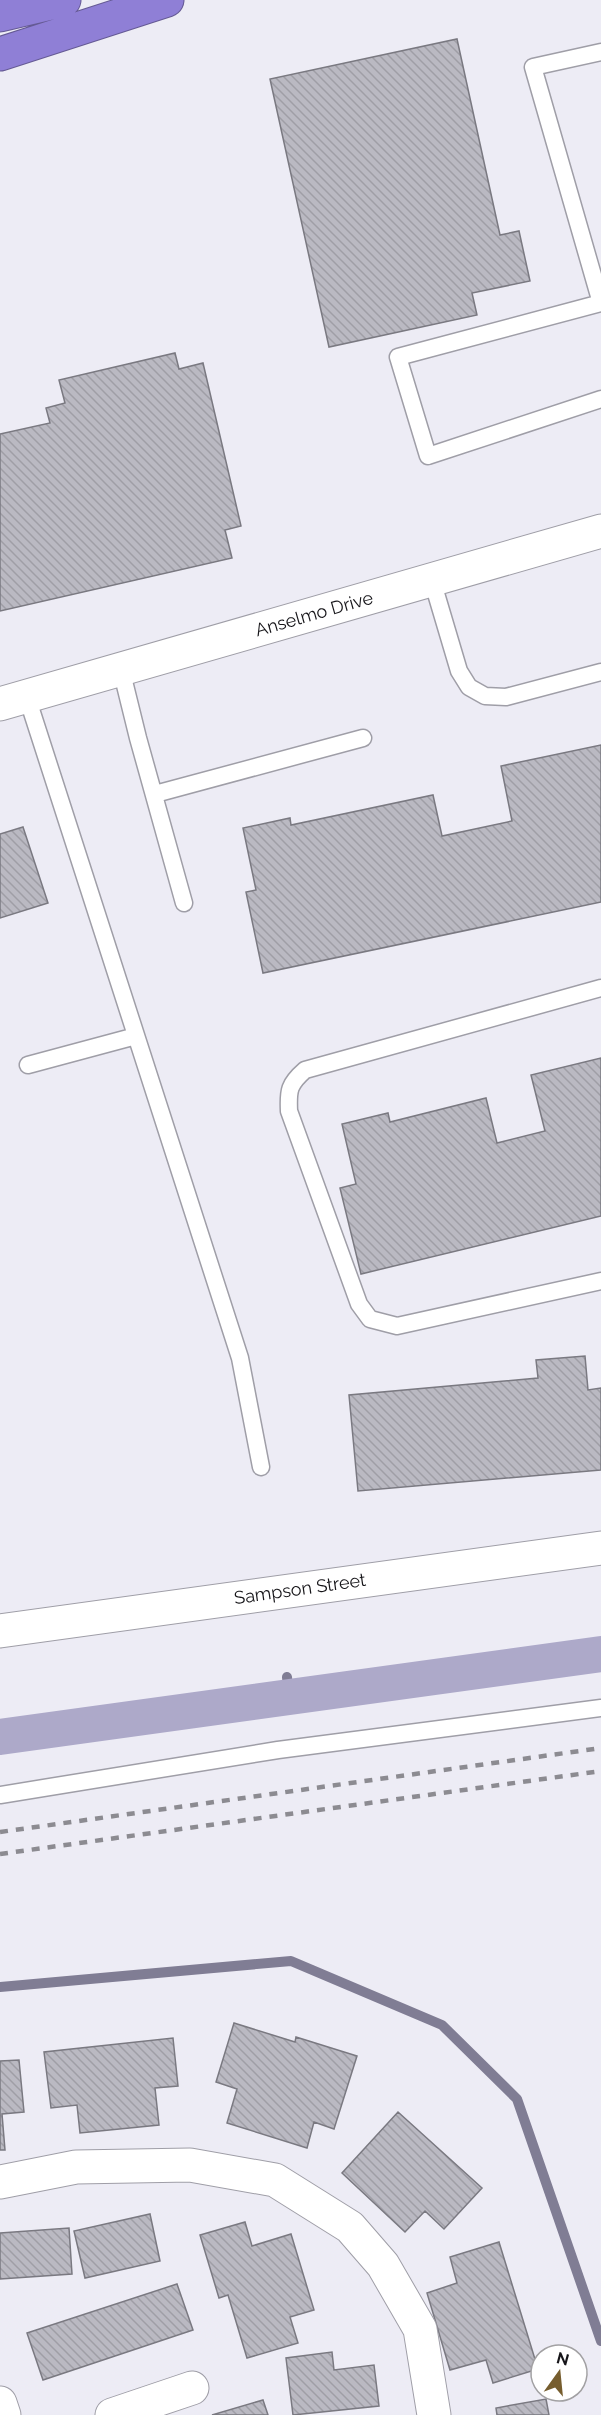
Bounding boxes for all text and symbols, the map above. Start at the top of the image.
street label: Anselmo Drive [253,587,376,640]
street label: Sampson Street [233,1569,367,1608]
north arrow [529,2343,589,2403]
text: N [554,2348,571,2370]

